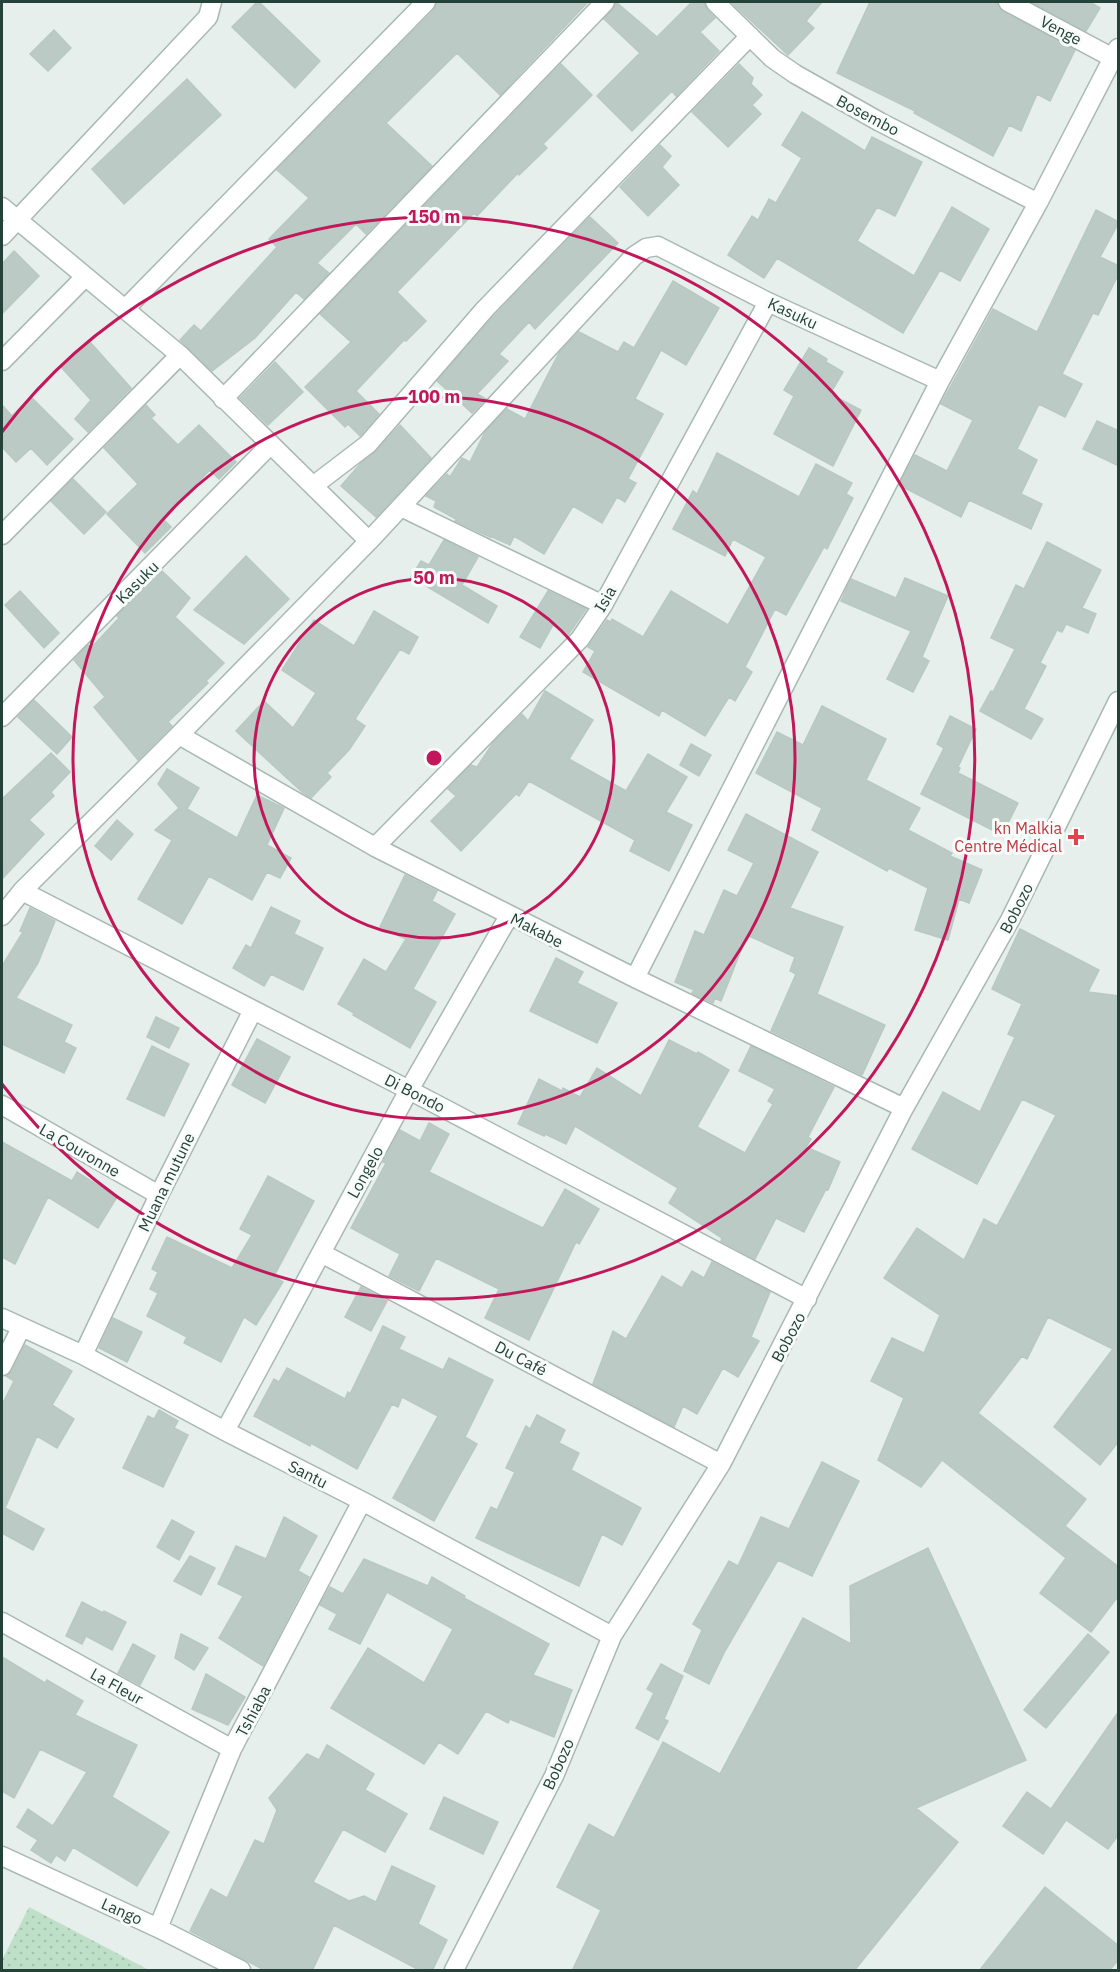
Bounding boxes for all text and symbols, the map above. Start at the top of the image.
street label: Venge [1037,11,1085,49]
street label: Bosembo [833,90,903,140]
text: 150 m [408,205,460,228]
street label: Kasuku [765,293,821,333]
text: 100 m [408,385,460,408]
street label: Kasuku [111,556,163,608]
text: 50 m [413,566,455,589]
street label: Isia [590,582,621,616]
centre of rings [424,748,444,768]
place label: kn Malkia Centre Médical [954,818,1062,856]
marker: kn Malkia Centre Médical [1067,828,1085,846]
street label: Bobozo [995,879,1037,937]
street label: Makabe [507,908,567,952]
street label: Di Bondo [381,1069,449,1117]
street label: La Couronne [36,1119,124,1181]
street label: Muana mutune [133,1129,199,1235]
street label: Longelo [343,1142,387,1201]
street label: Bobozo [767,1309,809,1365]
street label: Du Café [492,1336,551,1380]
street label: Santu [285,1456,331,1492]
street label: La Fleur [87,1663,147,1709]
street label: Tshiaba [231,1681,275,1740]
street label: Bobozo [538,1735,578,1793]
street label: Lango [98,1893,146,1929]

